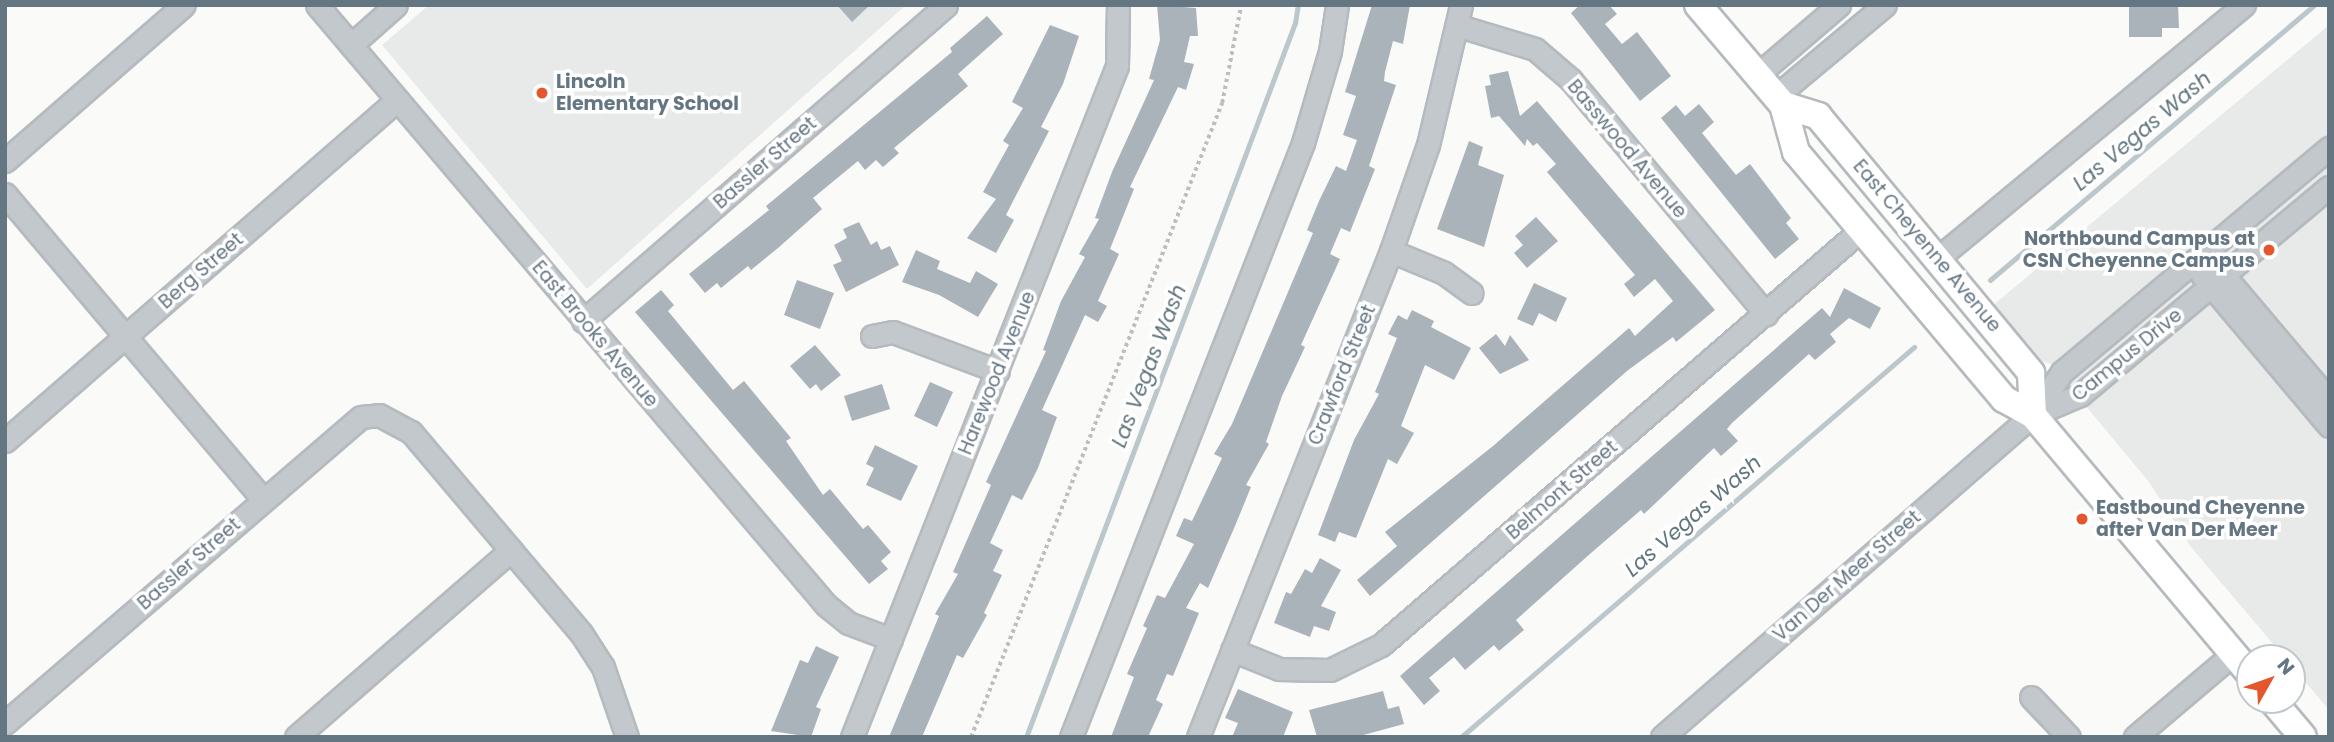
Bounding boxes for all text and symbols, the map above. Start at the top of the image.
water label: Las Vegas Wash [2068,66,2216,196]
place label: Lincoln Elementary School [556,71,739,115]
street label: Basswood Avenue [1563,75,1691,223]
marker: Lincoln Elementary School [534,85,550,101]
street label: Bassler Street [709,112,821,214]
street label: East Cheyenne Avenue [1848,155,2006,337]
street label: Berg Street [154,228,248,314]
place label: Northbound Campus at CSN Cheyenne Campus [2023,228,2255,272]
marker: Northbound Campus at CSN Cheyenne Campus [2261,242,2277,258]
street label: East Brooks Avenue [527,256,663,412]
water label: Las Vegas Wash [1106,281,1192,451]
street label: Harewood Avenue [954,288,1040,458]
street label: Crawford Street [1303,302,1381,448]
street label: Campus Drive [2067,304,2187,406]
street label: Belmont Street [1502,436,1622,544]
water label: Las Vegas Wash [1620,450,1766,582]
place label: Eastbound Cheyenne after Van Der Meer [2096,497,2305,541]
street label: Van Der Meer Street [1769,506,1925,646]
marker: Eastbound Cheyenne after Van Der Meer [2074,511,2090,527]
street label: Bassler Street [133,513,245,615]
north arrow [2236,644,2306,714]
text: N [2271,652,2301,681]

